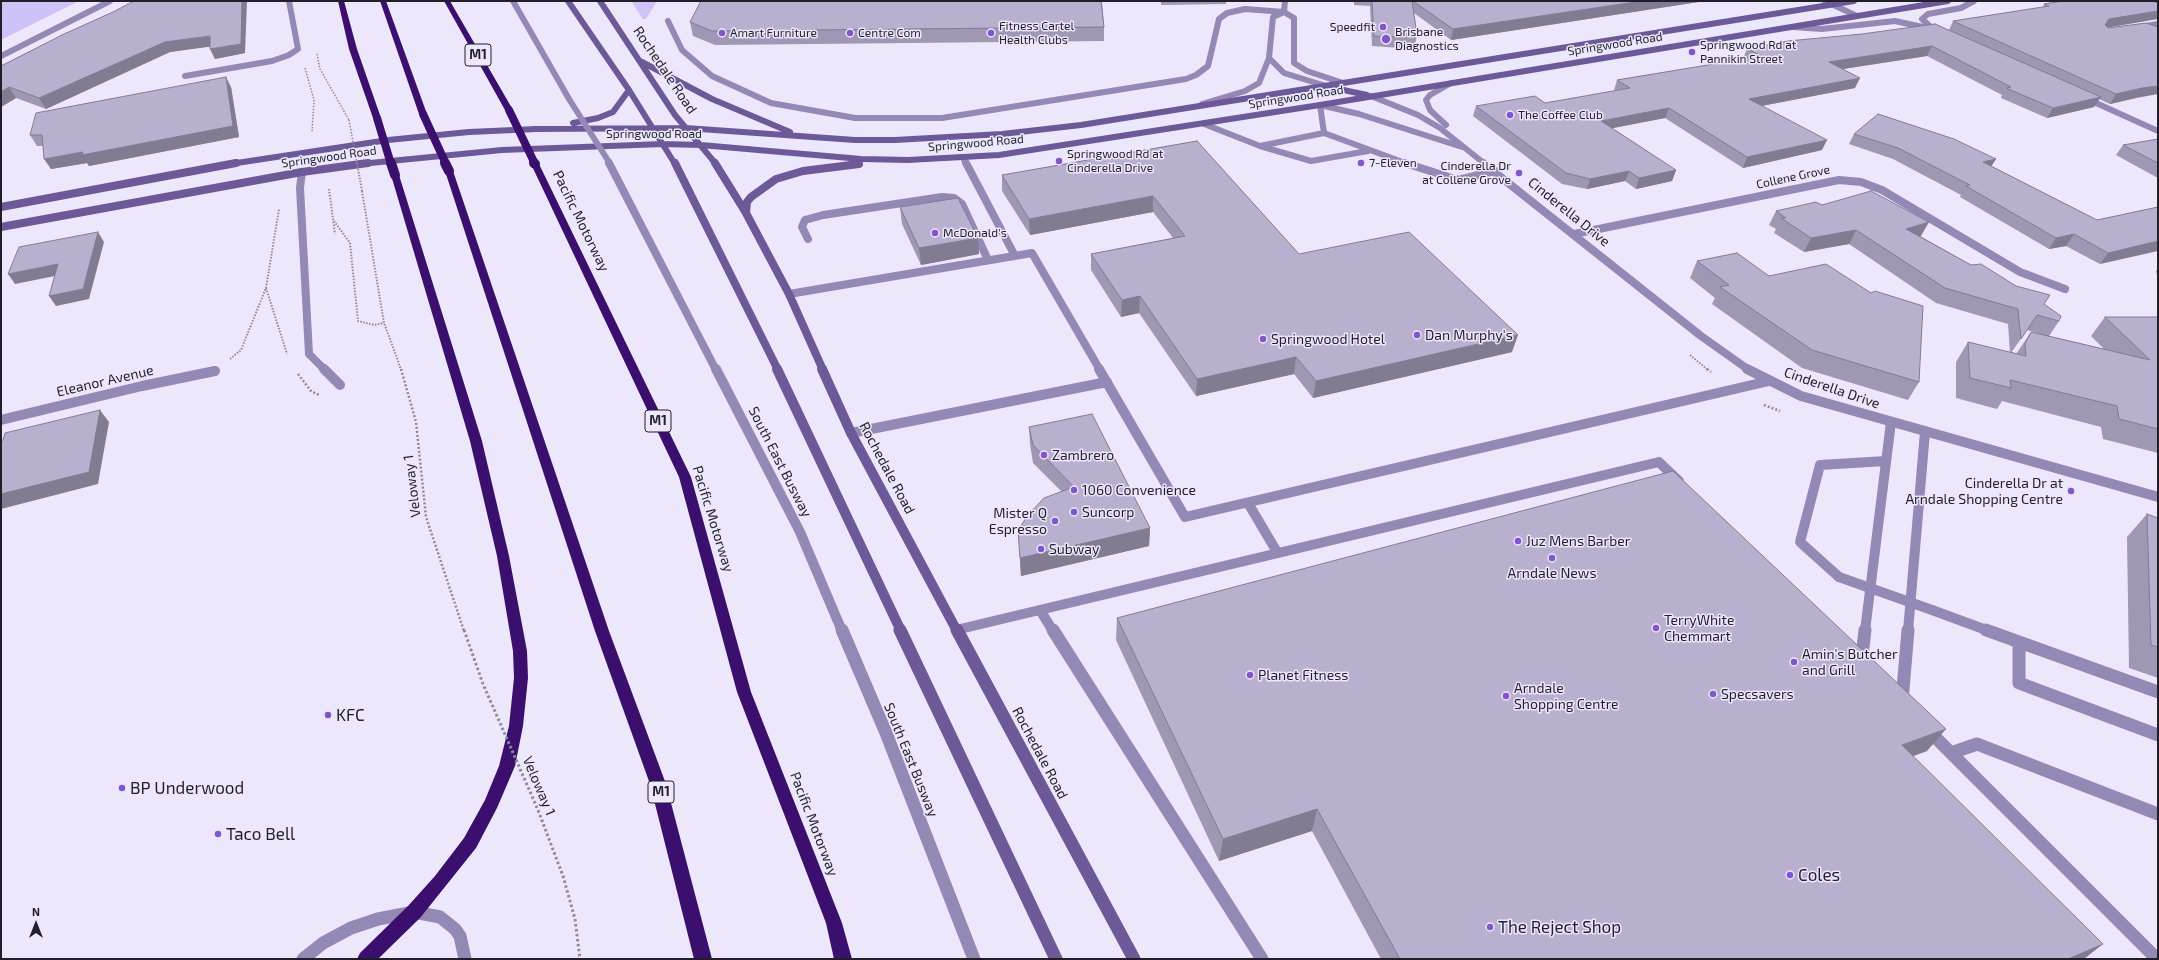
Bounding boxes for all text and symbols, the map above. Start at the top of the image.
place label: Fitness Cartel Health Clubs [999,19,1074,47]
place label: Speedfit [1330,20,1375,34]
marker: Speedfit [1378,22,1388,32]
street label: Rochedale Road [630,23,700,117]
place label: Brisbane Diagnostics [1395,25,1459,53]
place label: Amart Furniture [730,26,817,40]
place label: Centre Com [858,26,921,40]
marker: Amart Furniture [717,28,727,38]
marker: Centre Com [845,28,855,38]
marker: Fitness Cartel Health Clubs [986,28,996,38]
street label: Springwood Road [1567,29,1663,59]
marker: Brisbane Diagnostics [1380,33,1392,45]
place label: Springwood Rd at Pannikin Street [1700,38,1796,66]
road number: M1 [465,44,491,66]
marker: Springwood Rd at Pannikin Street [1687,47,1697,57]
street label: Springwood Road [1248,82,1344,112]
place label: The Coffee Club [1518,108,1603,122]
marker: The Coffee Club [1505,110,1515,120]
street label: Springwood Road [606,127,702,141]
street label: Springwood Road [928,132,1024,154]
street label: Springwood Road [281,143,377,171]
place label: Springwood Rd at Cinderella Drive [1067,147,1163,175]
marker: Springwood Rd at Cinderella Drive [1054,156,1064,166]
place label: 7-Eleven [1369,156,1417,170]
marker: 7-Eleven [1356,158,1366,168]
place label: Cinderella Dr at Collene Grove [1422,159,1511,187]
street label: Collene Grove [1755,162,1831,192]
street label: Pacific Motorway [549,168,613,274]
marker: Cinderella Dr at Collene Grove [1514,168,1524,178]
street label: Cinderella Drive [1525,174,1613,250]
place label: McDonald's [943,226,1007,240]
marker: McDonald's [930,228,940,238]
place label: Dan Murphy's [1425,327,1513,343]
marker: Dan Murphy's [1412,330,1422,340]
place label: Springwood Hotel [1271,331,1385,347]
marker: Springwood Hotel [1258,334,1268,344]
street label: Eleanor Avenue [55,362,155,400]
street label: Cinderella Drive [1782,364,1882,412]
street label: South East Busway [745,404,815,520]
road number: M1 [645,410,671,432]
street label: Rochedale Road [856,419,918,517]
place label: Zambrero [1052,447,1114,463]
marker: Zambrero [1039,450,1049,460]
street label: Veloway 1 [400,454,424,518]
street label: Pacific Motorway [689,464,737,574]
place label: Cinderella Dr at Arndale Shopping Centre [1905,475,2063,508]
place label: 1060 Convenience [1082,482,1196,498]
marker: 1060 Convenience [1069,485,1079,495]
marker: Cinderella Dr at Arndale Shopping Centre [2066,486,2076,496]
place label: Suncorp [1082,504,1134,520]
place label: Mister Q Espresso [989,505,1047,538]
marker: Suncorp [1069,507,1079,517]
marker: Mister Q Espresso [1050,516,1060,526]
place label: Juz Mens Barber [1526,533,1630,549]
marker: Juz Mens Barber [1513,536,1523,546]
place label: Subway [1049,541,1099,557]
marker: Subway [1036,544,1046,554]
marker: Arndale News [1547,553,1557,563]
place label: Arndale News [1508,565,1596,581]
place label: TerryWhite Chemmart [1664,612,1734,644]
marker: TerryWhite Chemmart [1651,623,1661,633]
place label: Amin's Butcher and Grill [1802,646,1898,678]
marker: Amin's Butcher and Grill [1789,657,1799,667]
place label: Planet Fitness [1258,667,1348,683]
marker: Planet Fitness [1245,670,1255,680]
place label: Arndale Shopping Centre [1514,680,1619,712]
place label: Specsavers [1721,686,1794,702]
marker: Specsavers [1708,689,1718,699]
marker: Arndale Shopping Centre [1501,691,1511,701]
street label: South East Busway [880,700,942,820]
street label: Rochedale Road [1009,704,1071,802]
place label: KFC [336,705,365,725]
marker: KFC [323,710,333,720]
street label: Veloway 1 [519,754,559,818]
street label: Pacific Motorway [786,769,842,879]
place label: BP Underwood [130,778,244,798]
road number: M1 [648,781,674,803]
marker: BP Underwood [117,783,127,793]
place label: Taco Bell [226,824,295,844]
marker: Taco Bell [213,829,223,839]
place label: Coles [1798,865,1840,885]
marker: Coles [1785,870,1795,880]
north arrow [16,904,56,944]
text: N [32,905,40,918]
place label: The Reject Shop [1498,917,1621,937]
marker: The Reject Shop [1485,922,1495,932]

